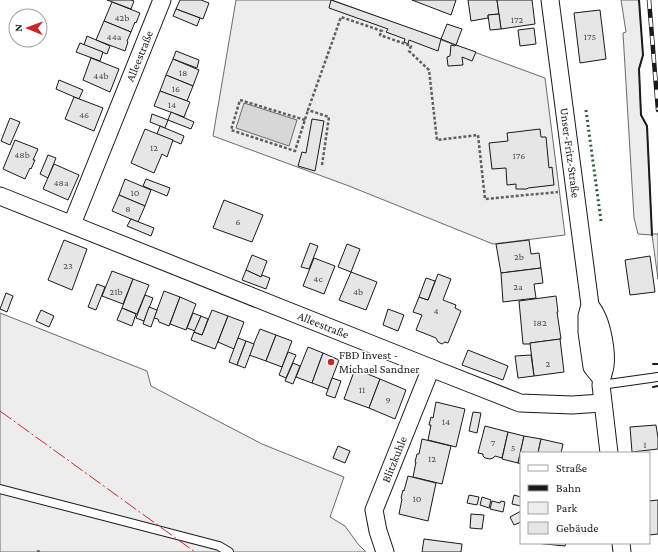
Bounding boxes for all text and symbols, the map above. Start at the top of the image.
north arrow [8,8,48,48]
house number: 42b [115,12,129,23]
house number: 172 [511,14,524,25]
text: N [12,23,24,32]
street label: Alleestraße [123,28,156,84]
house number: 44a [107,31,122,42]
house number: 175 [584,31,597,42]
house number: 18 [179,67,187,78]
house number: 44b [93,70,109,81]
house number: 16 [172,83,180,94]
house number: 14 [168,99,176,110]
street label: Unser-Fritz-Straße [557,107,583,199]
house number: 46 [79,109,89,120]
house number: 12 [150,142,158,153]
house number: 48b [14,149,30,160]
house number: 176 [513,150,525,161]
house number: 48a [53,177,69,188]
house number: 10 [131,187,140,198]
house number: 8 [125,203,131,214]
house number: 6 [235,216,241,227]
house number: 2b [514,251,524,262]
house number: 23 [63,260,73,271]
house number: 4c [313,273,323,284]
house number: 2a [513,281,523,292]
house number: 21b [109,286,123,297]
house number: 4b [353,286,363,297]
house number: 4 [433,305,439,316]
street label: Alleestraße [296,308,351,341]
house number: 182 [533,317,547,328]
place label: FBD Invest - Michael Sandner [339,348,420,376]
marker: FBD Invest - Michael Sandner [326,357,336,367]
house number: 2 [546,358,551,369]
house number: 11 [359,384,365,395]
house number: 9 [385,394,391,405]
house number: 14 [442,416,450,427]
street label: Blitzkuhle [379,434,410,485]
house number: 7 [491,437,496,448]
house number: 1 [643,439,647,450]
house number: 5 [511,442,516,453]
legend [520,452,650,544]
house number: 12 [428,453,436,464]
text: Straße [556,461,587,475]
text: Bahn [556,481,582,495]
house number: 10 [413,493,422,504]
text: Park [556,501,578,515]
text: Gebäude [556,521,598,535]

